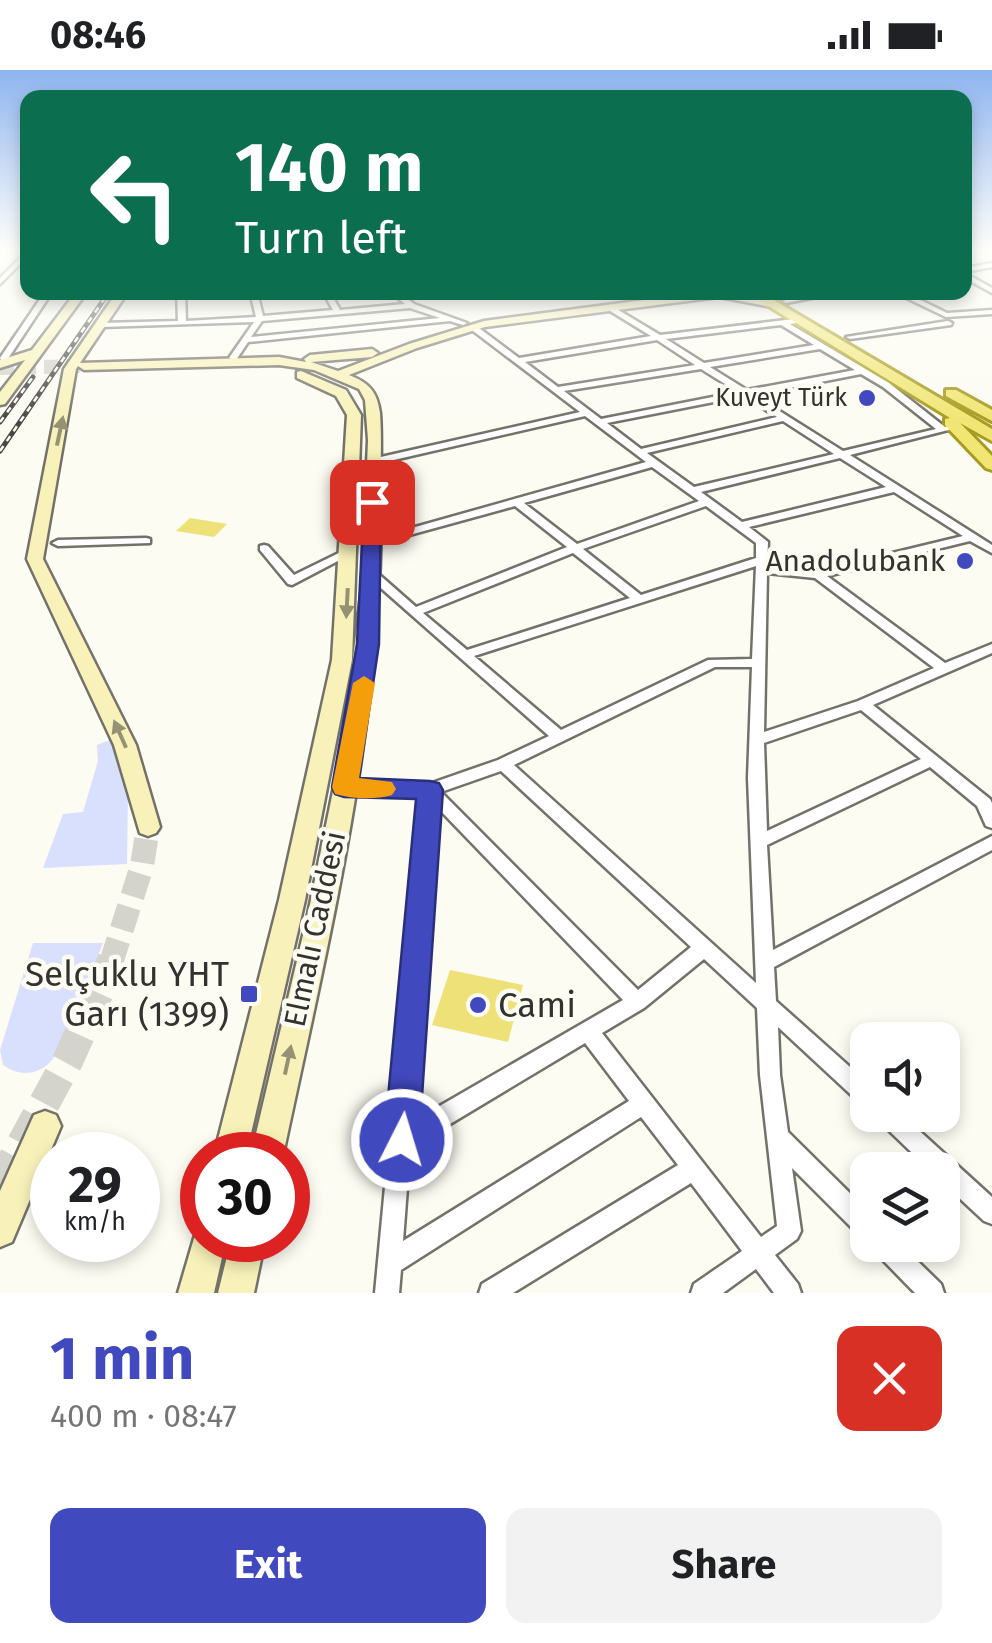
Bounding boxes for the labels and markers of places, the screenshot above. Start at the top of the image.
place label: Kuveyt Türk [715,383,847,413]
marker: Kuveyt Türk [856,387,878,409]
pin [330,460,415,545]
place label: Anadolubank [765,543,946,579]
marker: Anadolubank [954,550,976,572]
place label: Selçuklu YHT Garı (1399) [25,953,229,1035]
marker: Selçuklu YHT Garı (1399) [238,983,260,1005]
place label: Cami [498,984,576,1026]
marker: Cami [467,994,489,1016]

